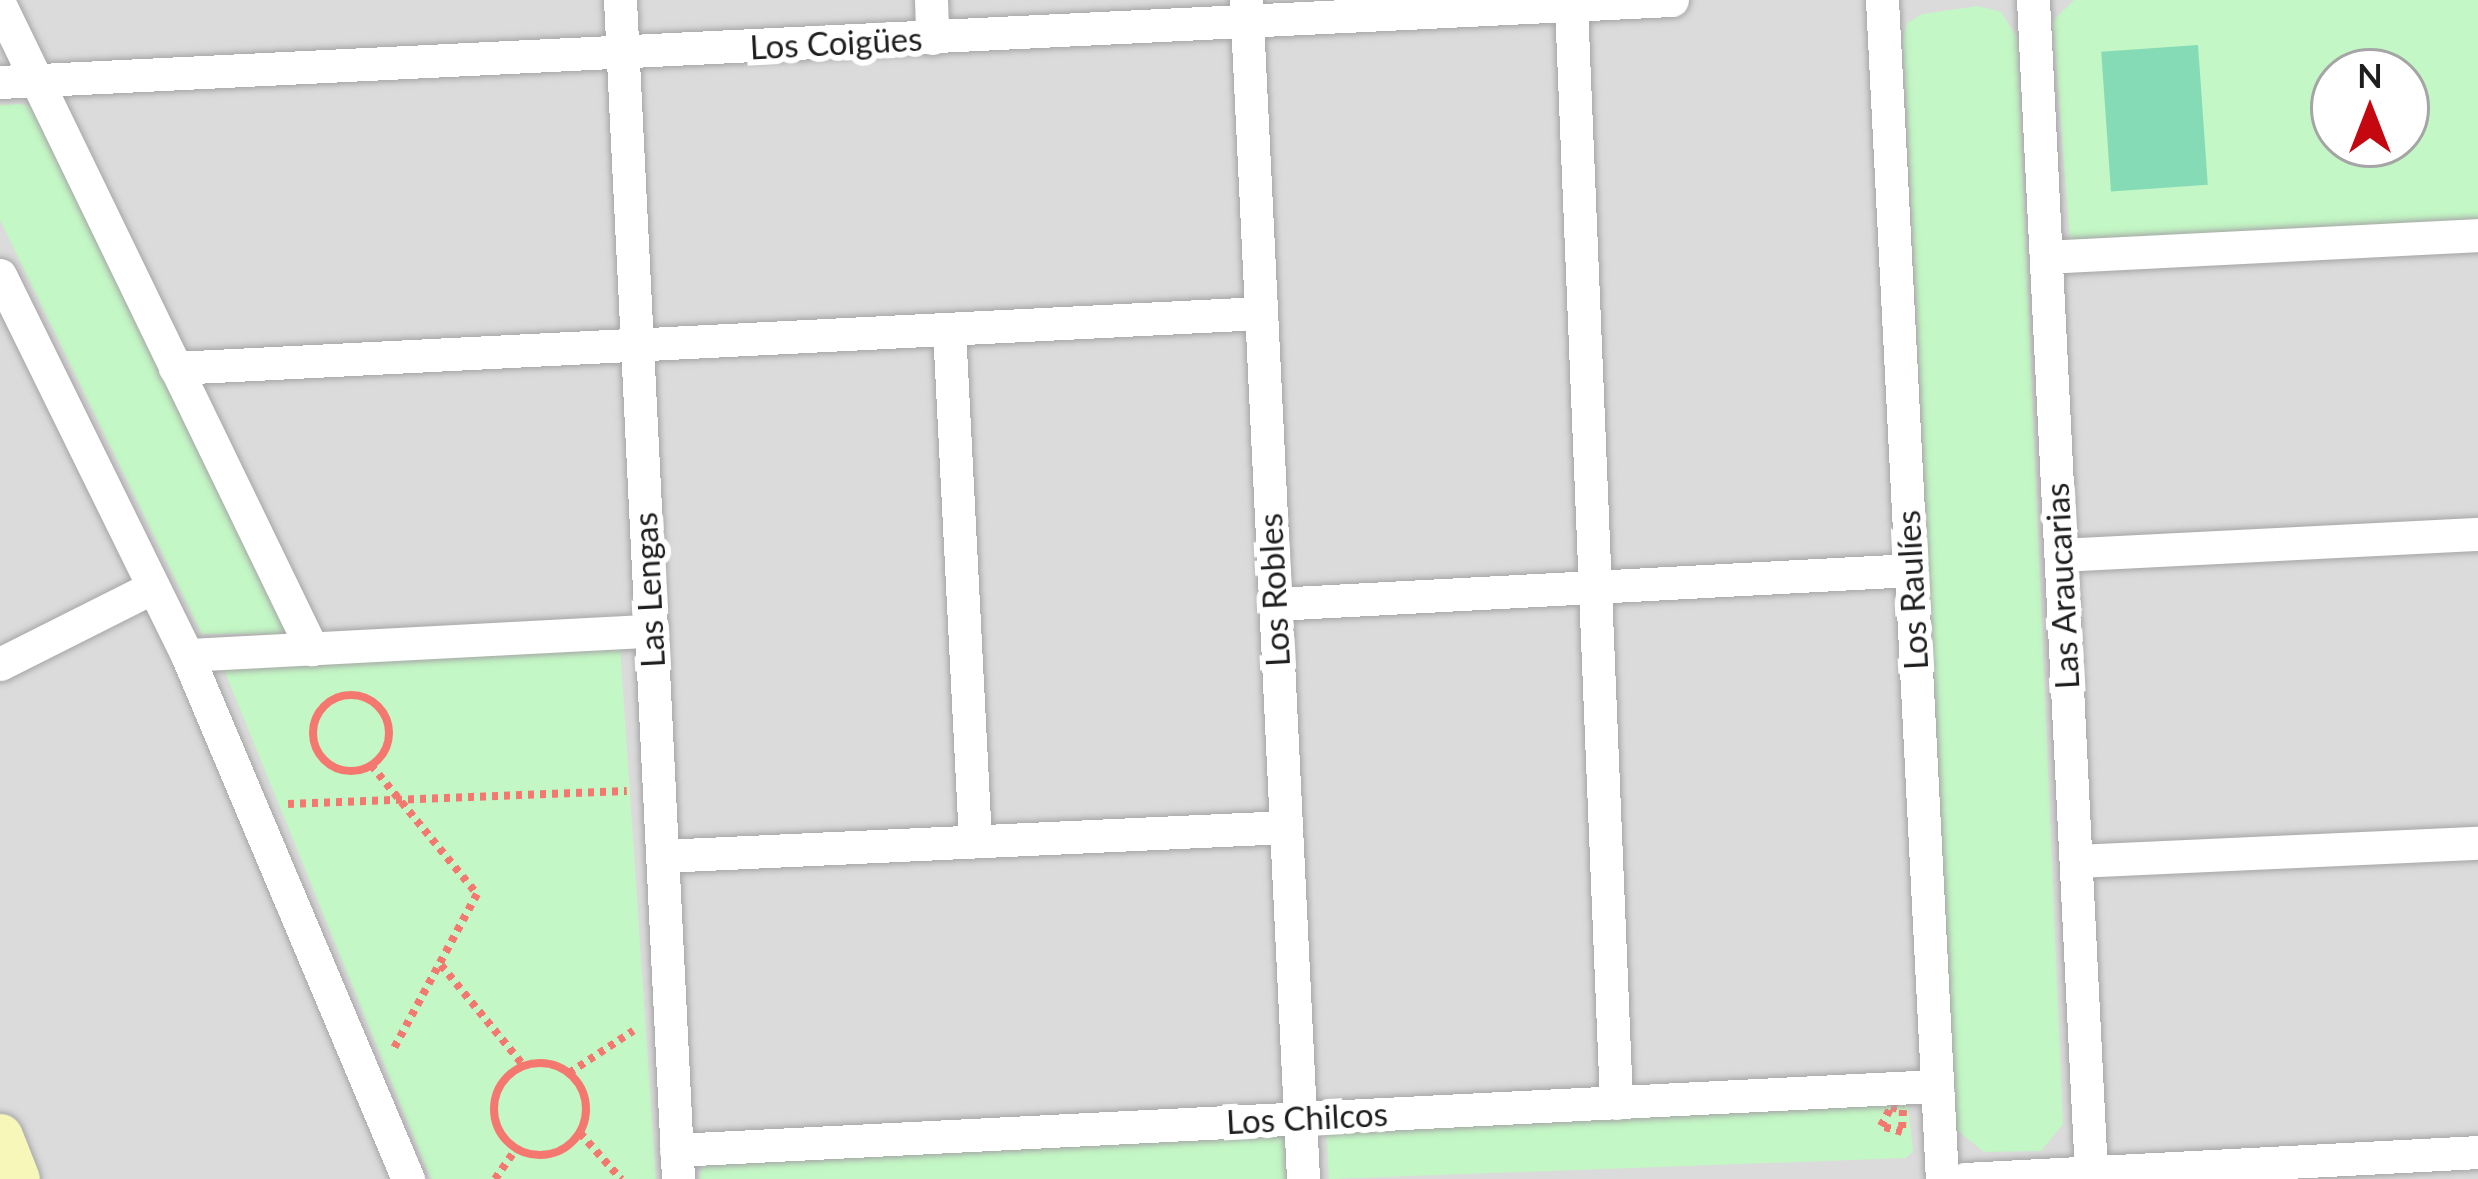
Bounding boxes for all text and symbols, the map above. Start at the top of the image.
street label: Los Coigües [749,19,923,67]
north arrow [2310,48,2430,168]
text: N [2357,55,2383,95]
street label: Las Araucarias [2037,481,2087,691]
street label: Los Raulíes [1888,509,1936,671]
street label: Las Lengas [625,511,673,669]
street label: Los Robles [1250,512,1298,668]
street label: Los Chilcos [1225,1094,1389,1142]

